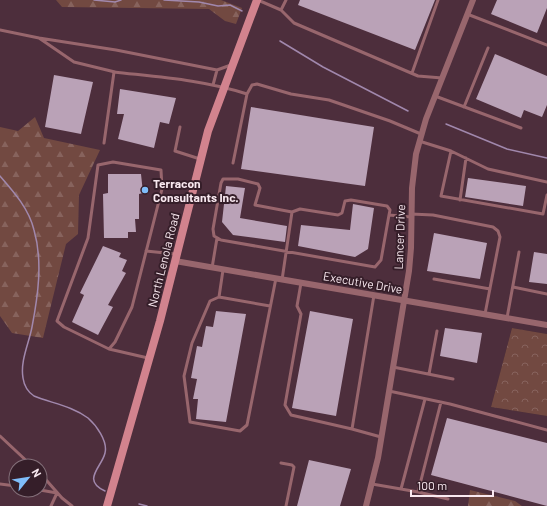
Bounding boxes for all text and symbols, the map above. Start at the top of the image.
place label: Terracon Consultants Inc. [153,176,239,204]
marker: Terracon Consultants Inc. [140,185,150,195]
street label: Lancer Drive [391,204,407,270]
street label: North Lenola Road [145,212,181,308]
street label: Executive Drive [322,268,404,296]
north arrow [8,458,48,498]
text: N [30,466,45,479]
scale bar [411,472,493,498]
text: 100 m [417,478,447,492]

